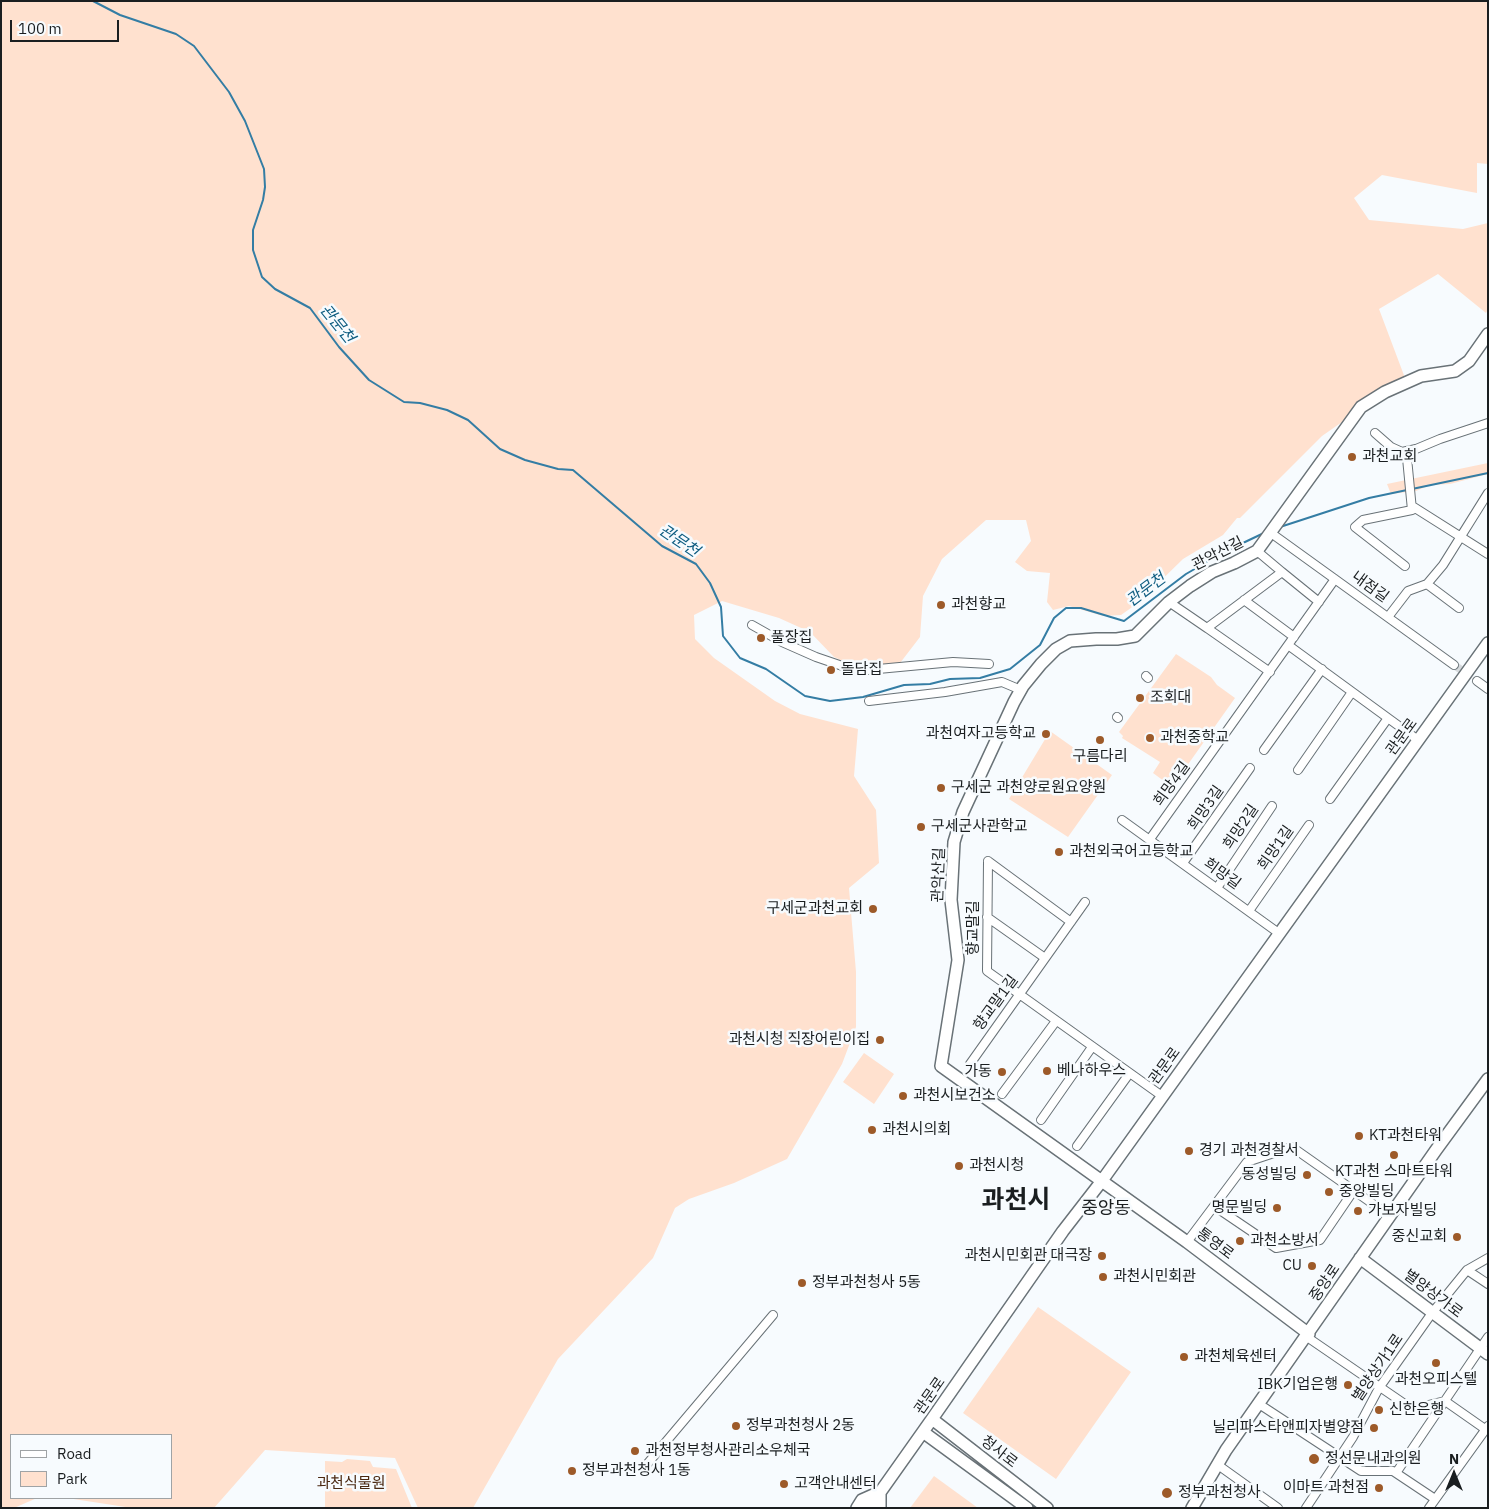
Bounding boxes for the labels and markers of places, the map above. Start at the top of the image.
place label: 과천교회 [1362,448,1417,466]
marker: 과천교회 [1346,451,1358,463]
place label: 과천향교 [951,596,1006,614]
marker: 과천향교 [935,599,947,611]
place label: 풀장집 [771,629,812,647]
marker: 풀장집 [755,632,767,644]
place label: 돌담집 [841,661,882,679]
marker: 돌담집 [825,664,837,676]
place label: 조회대 [1150,689,1191,707]
marker: 조회대 [1134,692,1146,704]
place label: 과천여자고등학교 [926,725,1036,743]
marker: 과천여자고등학교 [1040,728,1052,740]
place label: 과천중학교 [1160,729,1229,747]
marker: 과천중학교 [1144,732,1156,744]
marker: 구름다리 [1094,734,1106,746]
place label: 구름다리 [1072,748,1128,766]
place label: 구세군 과천양로원요양원 [951,779,1106,797]
marker: 구세군 과천양로원요양원 [935,782,947,794]
place label: 구세군사관학교 [931,818,1028,836]
marker: 구세군사관학교 [915,821,927,833]
place label: 과천외국어고등학교 [1069,843,1193,861]
marker: 과천외국어고등학교 [1053,846,1065,858]
place label: 구세군과천교회 [766,900,863,918]
marker: 구세군과천교회 [867,903,879,915]
place label: 과천시청 직장어린이집 [728,1031,870,1049]
marker: 과천시청 직장어린이집 [874,1034,886,1046]
place label: 베나하우스 [1057,1062,1126,1080]
place label: 가동 [964,1063,992,1081]
marker: 베나하우스 [1041,1065,1053,1077]
marker: 가동 [996,1066,1008,1078]
place label: 과천시보건소 [913,1087,996,1105]
marker: 과천시보건소 [897,1090,909,1102]
place label: 과천시의회 [882,1121,951,1139]
marker: 과천시의회 [866,1124,878,1136]
place label: KT과천타워 [1369,1127,1442,1145]
marker: KT과천타워 [1353,1130,1365,1142]
place label: 경기 과천경찰서 [1199,1142,1299,1160]
marker: 경기 과천경찰서 [1183,1145,1195,1157]
marker: KT과천 스마트타워 [1388,1149,1400,1161]
place label: 과천시청 [969,1157,1024,1175]
marker: 과천시청 [953,1160,965,1172]
place label: KT과천 스마트타워 [1335,1163,1453,1181]
place label: 동성빌딩 [1242,1166,1297,1184]
marker: 동성빌딩 [1301,1169,1313,1181]
place label: 중앙빌딩 [1339,1183,1394,1201]
marker: 중앙빌딩 [1323,1186,1335,1198]
place label: 명문빌딩 [1212,1199,1267,1217]
marker: 명문빌딩 [1271,1202,1283,1214]
place label: 가보자빌딩 [1368,1202,1437,1220]
marker: 가보자빌딩 [1352,1205,1364,1217]
place label: 중신교회 [1392,1228,1447,1246]
marker: 중신교회 [1451,1231,1463,1243]
place label: 과천소방서 [1250,1232,1319,1250]
marker: 과천소방서 [1234,1235,1246,1247]
place label: 과천시민회관 대극장 [964,1247,1092,1265]
marker: 과천시민회관 대극장 [1096,1250,1108,1262]
place label: CU [1283,1257,1302,1275]
marker: CU [1306,1260,1318,1272]
place label: 과천시민회관 [1113,1268,1196,1286]
marker: 과천시민회관 [1097,1271,1109,1283]
place label: 정부과천청사 5동 [812,1274,921,1292]
marker: 정부과천청사 5동 [796,1277,808,1289]
place label: 과천체육센터 [1194,1348,1277,1366]
marker: 과천체육센터 [1178,1351,1190,1363]
marker: 과천오피스텔 [1430,1357,1442,1369]
place label: 과천오피스텔 [1395,1371,1477,1389]
place label: IBK기업은행 [1257,1376,1338,1394]
marker: IBK기업은행 [1342,1379,1354,1391]
place label: 신한은행 [1389,1401,1444,1419]
marker: 신한은행 [1373,1404,1385,1416]
place label: 정부과천청사 2동 [746,1417,855,1435]
place label: 닐리파스타앤피자별양점 [1212,1419,1364,1437]
marker: 정부과천청사 2동 [730,1420,742,1432]
marker: 닐리파스타앤피자별양점 [1368,1422,1380,1434]
place label: 과천정부청사관리소우체국 [645,1442,811,1460]
marker: 과천정부청사관리소우체국 [629,1445,641,1457]
place label: 정선문내과의원 [1325,1450,1422,1468]
marker: 정선문내과의원 [1307,1452,1321,1466]
place label: 정부과천청사 1동 [582,1462,691,1480]
marker: 정부과천청사 1동 [566,1465,578,1477]
place label: 고객안내센터 [794,1475,877,1493]
marker: 고객안내센터 [778,1478,790,1490]
place label: 이마트 과천점 [1283,1479,1369,1497]
marker: 이마트 과천점 [1373,1482,1385,1494]
place label: 정부과천청사 [1178,1484,1261,1502]
marker: 정부과천청사 [1160,1486,1174,1500]

